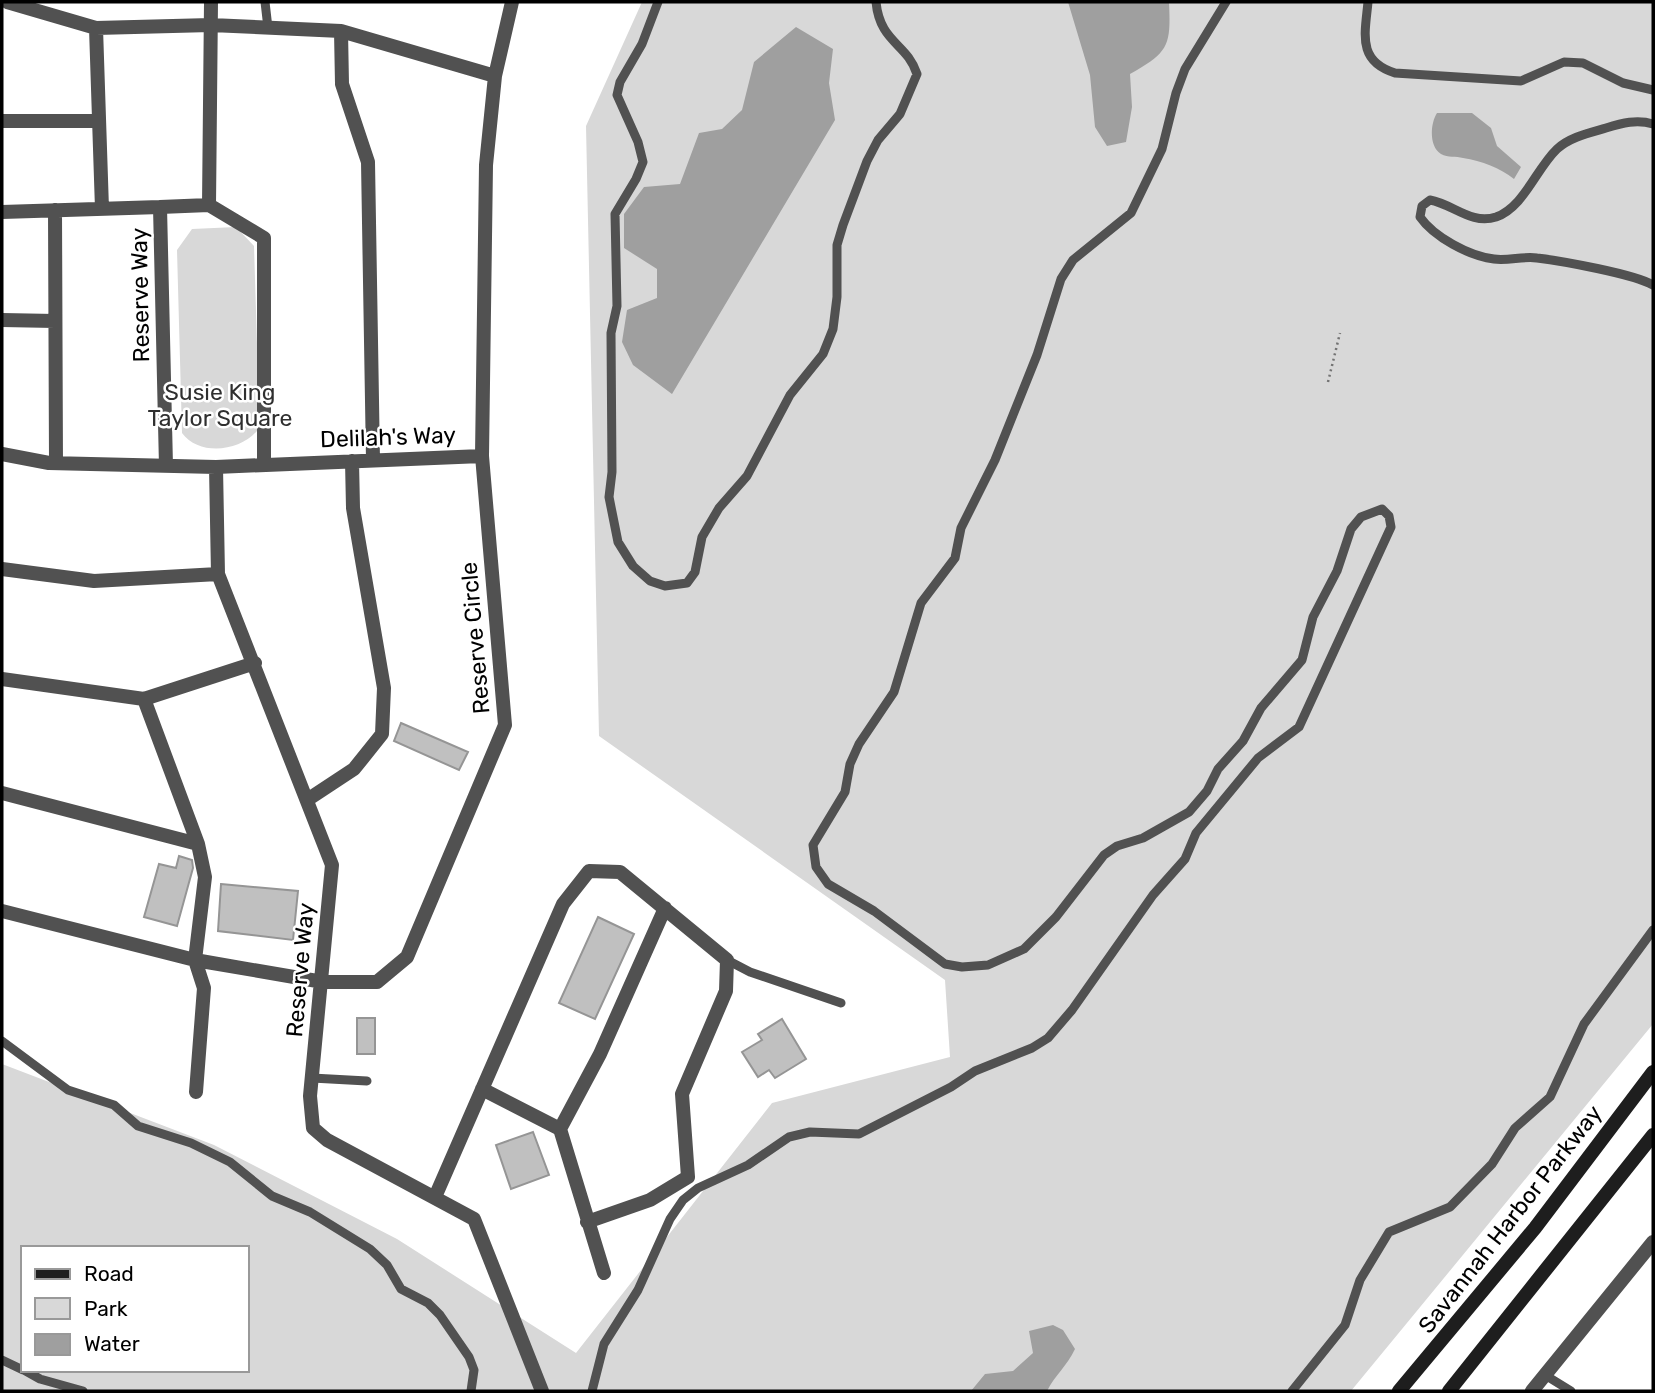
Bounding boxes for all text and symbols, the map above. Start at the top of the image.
street label: Reserve Way [125,227,155,363]
park label: Susie King Taylor Square [148,378,292,432]
street label: Delilah's Way [320,421,457,453]
street label: Reserve Circle [454,561,496,715]
street label: Reserve Way [280,901,320,1038]
street label: Savannah Harbor Parkway [1412,1099,1608,1339]
legend [21,1246,248,1372]
text: Road [84,1261,134,1286]
text: Park [84,1296,128,1321]
text: Water [84,1331,140,1356]

